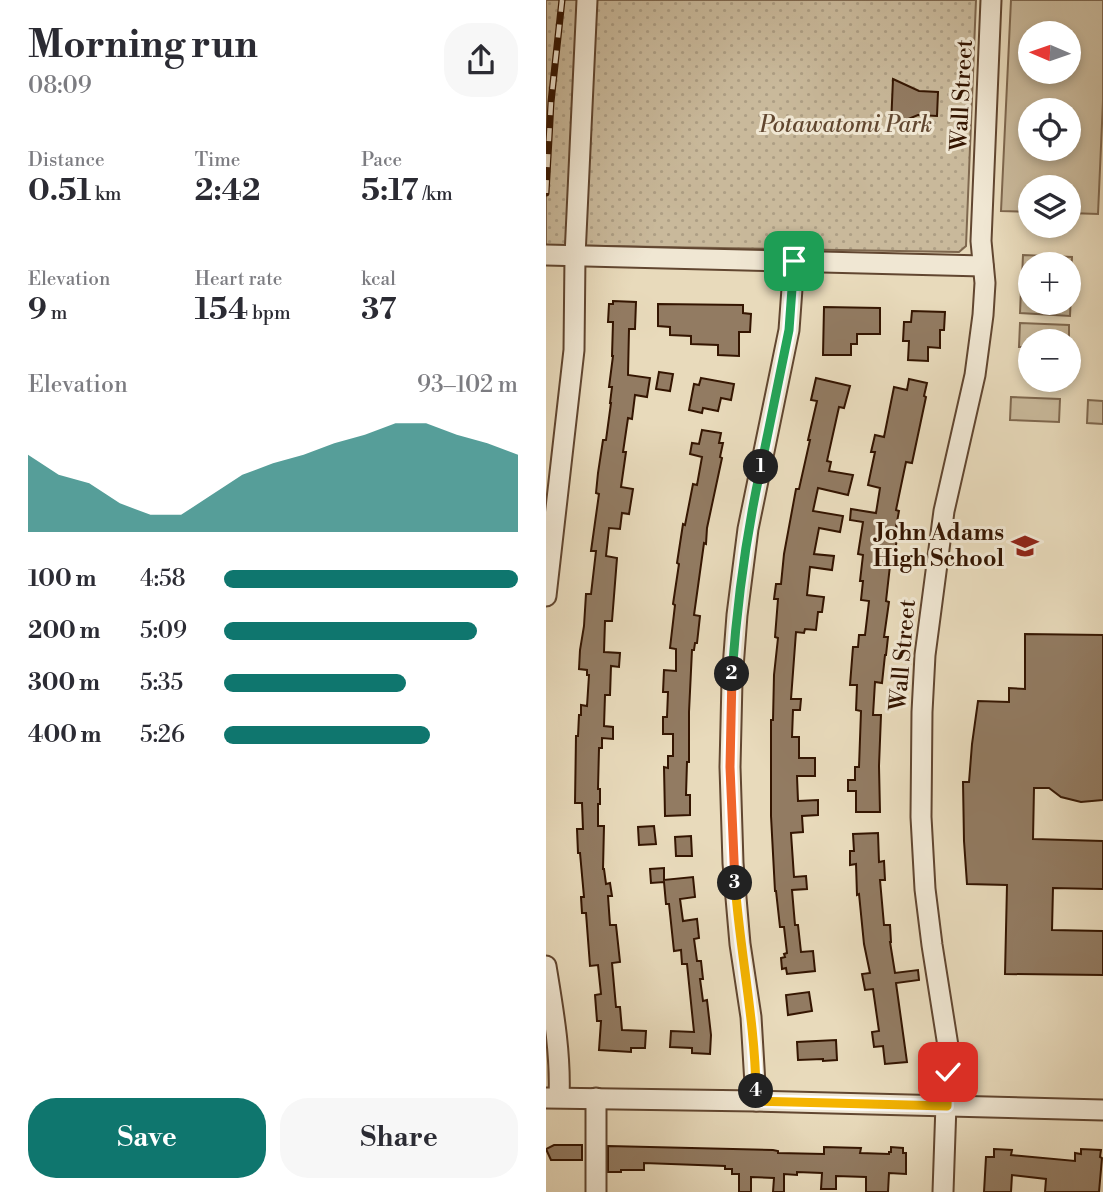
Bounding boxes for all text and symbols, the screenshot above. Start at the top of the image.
north arrow [1018,21,1082,84]
map controls [1018,21,1081,392]
text: Morning run [28,22,258,69]
button: share [444,23,518,97]
street label: Wall Street [945,38,979,153]
text: 08:09 [28,72,92,100]
button: locate [1018,98,1081,161]
park label: Potawatomi Park [759,111,932,139]
text: Distance [28,148,105,172]
text: Time [195,148,240,172]
text: Pace [361,148,402,172]
text: 0.51 [28,172,91,210]
text: 2:42 [195,172,260,210]
text: 5:17 [361,172,419,210]
button: layers [1018,175,1081,238]
text: km [91,182,122,206]
text: /km [419,182,453,206]
pin [764,231,824,291]
icon: arrive [775,242,813,280]
button: + [1018,252,1081,315]
text: Elevation [28,267,110,291]
text: Heart rate [195,267,282,291]
text: kcal [361,267,396,291]
text: 9 [28,291,47,329]
text: 154 [195,291,248,329]
text: 37 [361,291,396,329]
text: m [47,301,67,325]
text: bpm [248,301,291,325]
button: − [1018,329,1081,392]
text: Elevation [28,371,128,399]
text: 93–102 m [417,371,518,399]
pin: 1 [744,449,778,484]
text: 1 [756,454,765,478]
place label: John Adams High School [873,519,1004,573]
school or university icon: John Adams High School [1010,531,1040,561]
text: 100 m [28,565,96,593]
text: 4:58 [140,565,186,593]
street label: Wall Street [884,598,922,713]
text: 200 m [28,617,100,645]
text: 5:09 [140,617,187,645]
pin: 2 [714,656,750,692]
text: 2 [726,661,737,685]
text: 300 m [28,669,100,697]
text: 5:35 [140,669,183,697]
text: 400 m [28,721,101,749]
text: 5:26 [140,721,185,749]
pin: 3 [718,866,752,900]
text: 3 [729,870,740,894]
pin [918,1042,978,1102]
icon: check [929,1053,967,1091]
pin: 4 [738,1074,774,1108]
text: 4 [749,1078,762,1102]
button: Save [28,1098,266,1178]
button: Share [280,1098,518,1178]

